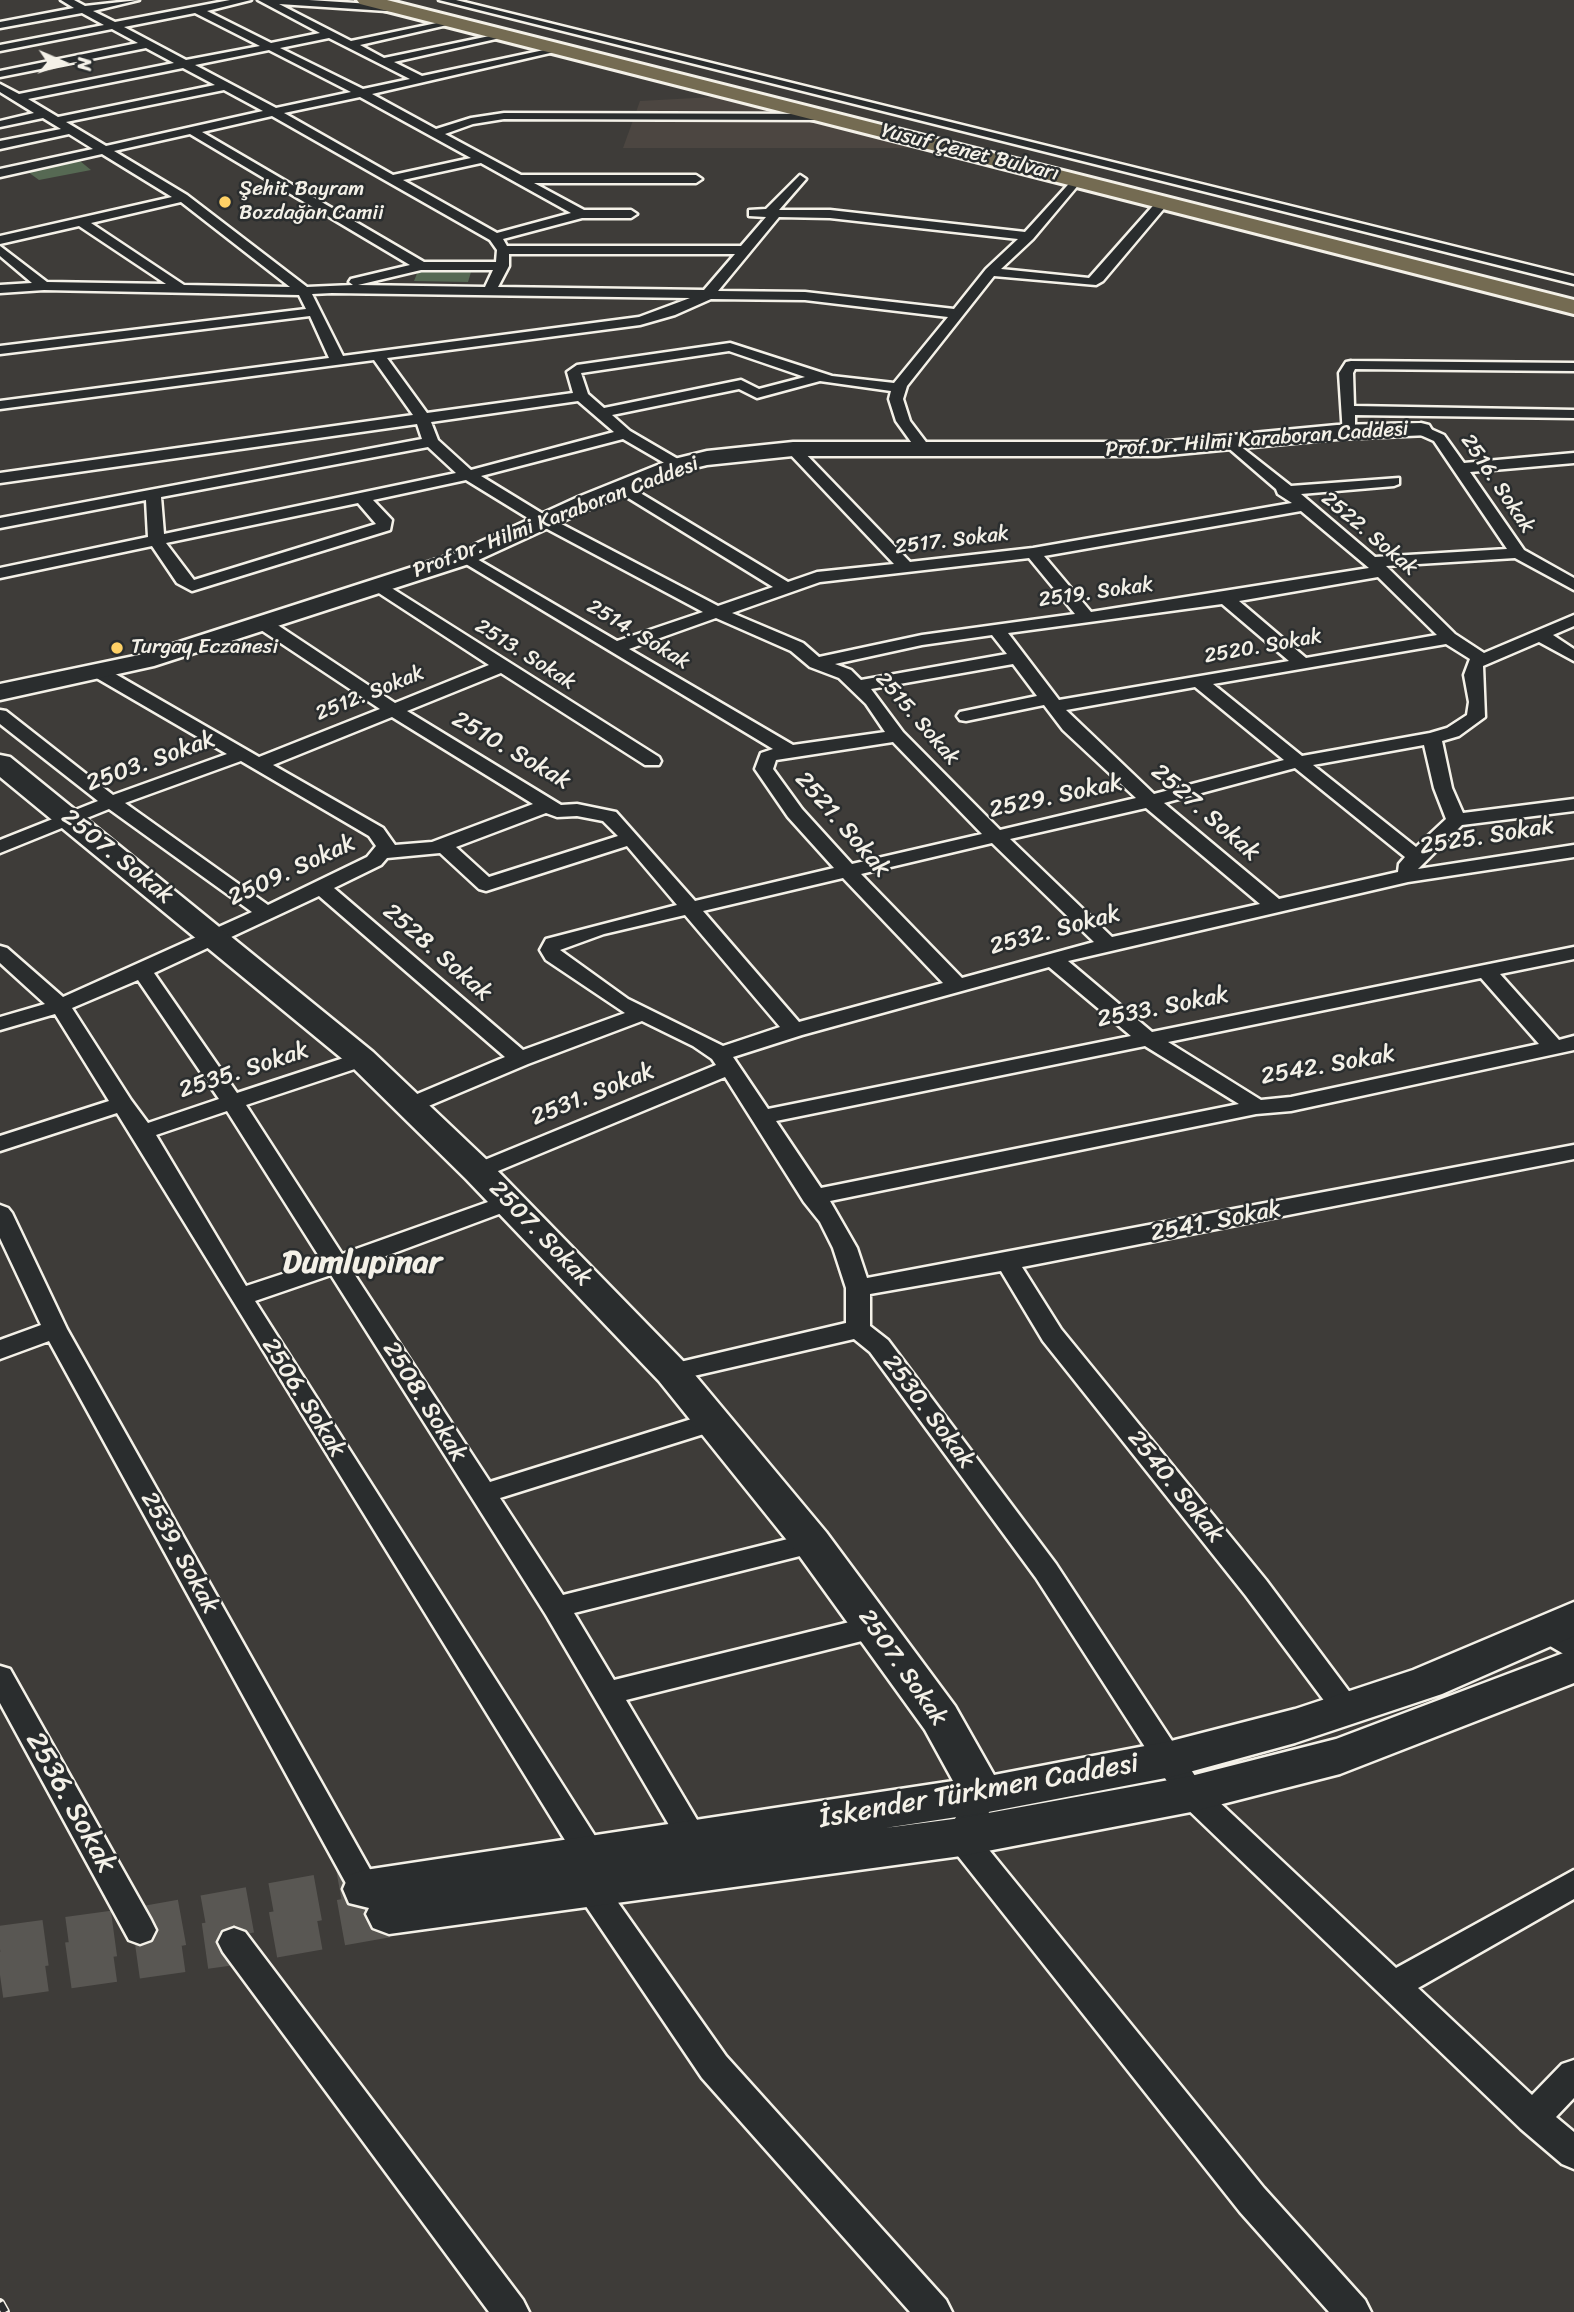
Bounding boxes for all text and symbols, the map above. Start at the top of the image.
north arrow [28,28,98,98]
text: N [68,57,101,72]
street label: Yusuf Çenet Bulvarı [879,119,1061,187]
place label: Şehit Bayram Bozdağan Camii [239,177,384,227]
marker: Şehit Bayram Bozdağan Camii [217,194,233,210]
street label: Prof.Dr. Hilmi Karaboran Caddesi [1105,417,1409,463]
street label: 2516. Sokak [1455,430,1539,538]
street label: Prof.Dr. Hilmi Karaboran Caddesi [410,452,702,584]
street label: 2522. Sokak [1316,487,1422,581]
street label: 2517. Sokak [894,522,1010,560]
street label: 2519. Sokak [1037,572,1155,614]
street label: 2514. Sokak [582,594,694,676]
street label: 2513. Sokak [470,614,580,696]
street label: 2520. Sokak [1202,624,1324,670]
place label: Turgay Eczanesi [131,635,278,661]
marker: Turgay Eczanesi [109,640,125,656]
street label: 2512. Sokak [312,661,428,727]
street label: 2515. Sokak [870,667,964,771]
street label: 2510. Sokak [447,705,575,797]
street label: 2503. Sokak [83,725,219,799]
street label: 2527. Sokak [1145,758,1265,868]
street label: 2521. Sokak [788,766,896,884]
street label: 2529. Sokak [987,769,1125,825]
street label: 2507. Sokak [55,803,179,911]
street label: 2525. Sokak [1418,812,1556,862]
street label: 2509. Sokak [224,829,360,913]
street label: 2528. Sokak [377,898,497,1008]
street label: 2532. Sokak [987,900,1123,962]
street label: 2533. Sokak [1095,981,1231,1035]
street label: 2535. Sokak [176,1037,312,1105]
street label: 2542. Sokak [1259,1040,1397,1092]
street label: 2531. Sokak [527,1057,659,1133]
street label: 2507. Sokak [483,1175,597,1293]
street label: 2541. Sokak [1148,1195,1284,1249]
district label: Dumlupınar [282,1245,442,1283]
street label: 2506. Sokak [255,1333,351,1463]
street label: 2508. Sokak [376,1337,472,1467]
street label: 2530. Sokak [876,1349,980,1475]
street label: 2540. Sokak [1121,1425,1229,1549]
street label: 2539. Sokak [134,1487,224,1619]
street label: 2507. Sokak [851,1604,953,1732]
street label: 2536. Sokak [18,1727,122,1879]
street label: İskender Türkmen Caddesi [817,1747,1141,1837]

